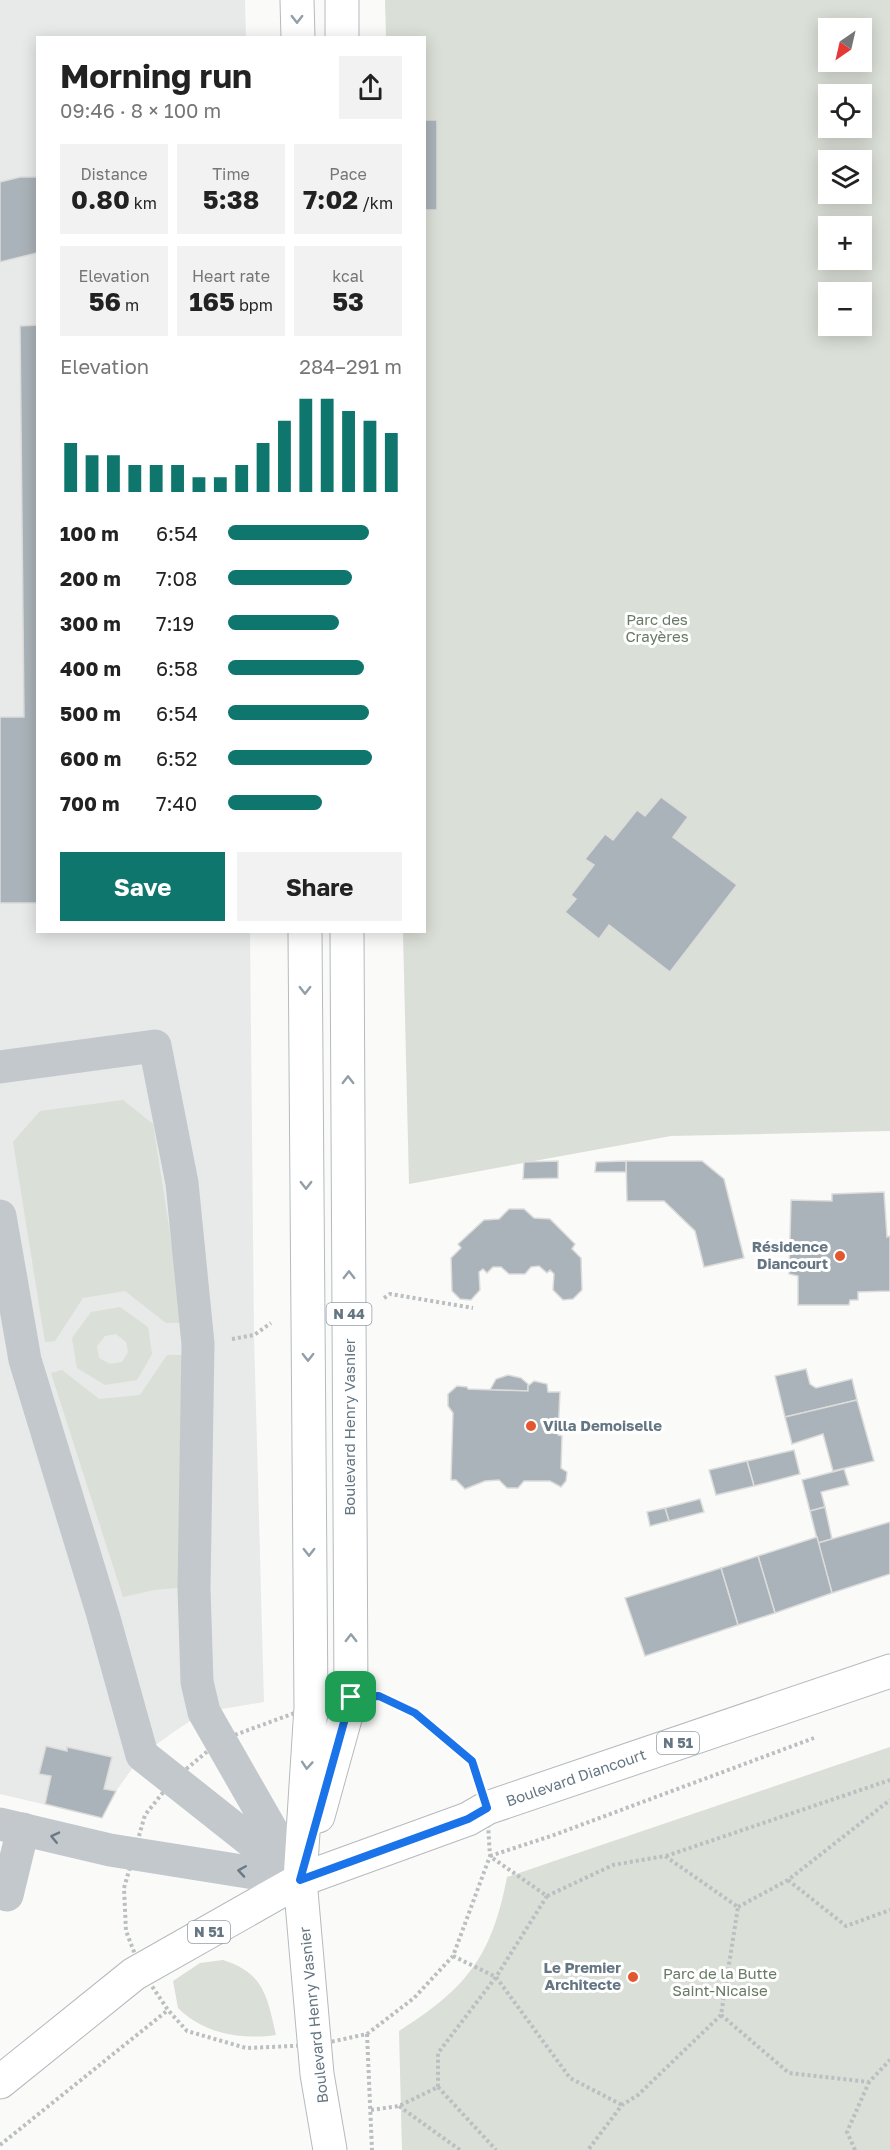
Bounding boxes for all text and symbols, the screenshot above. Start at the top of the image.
one-way arrow [291,14,304,23]
north arrow [818,18,872,72]
map controls [818,18,872,336]
text: Morning run [60,56,252,95]
button: share [339,56,402,119]
button: locate [818,84,872,138]
text: 09:46 · 8 × 100 m [60,98,221,122]
button: layers [818,150,872,204]
text: Distance [80,164,148,184]
text: Time [212,164,250,184]
text: Pace [329,164,367,184]
text: 0.80 [71,184,130,215]
text: 5:38 [203,184,259,215]
text: 7:02 [303,184,358,215]
text: km [130,193,157,213]
text: /km [358,193,393,213]
button: + [818,216,872,270]
text: Elevation [78,266,150,286]
text: Heart rate [192,266,270,286]
text: kcal [332,266,364,286]
button: − [818,282,872,336]
text: 56 [89,286,121,317]
text: 165 [189,286,235,317]
text: 53 [332,286,364,317]
text: m [121,295,139,315]
text: bpm [235,295,273,315]
text: Elevation [60,354,149,378]
text: 284–291 m [299,354,402,378]
text: 100 m [60,521,119,545]
text: 6:54 [156,521,198,545]
text: 200 m [60,566,121,590]
text: 7:08 [156,566,197,590]
park label: Parc des Crayères [625,610,689,645]
text: 300 m [60,611,121,635]
text: 7:19 [156,611,194,635]
text: 400 m [60,656,121,680]
text: 6:58 [156,656,198,680]
text: 500 m [60,701,121,725]
text: 6:54 [156,701,198,725]
text: 600 m [60,746,121,770]
text: 6:52 [156,746,197,770]
text: 700 m [60,791,119,815]
text: 7:40 [156,791,197,815]
button: Save [60,852,225,921]
button: Share [237,852,402,921]
one-way arrow [299,985,311,994]
one-way arrow [342,1076,354,1085]
one-way arrow [300,1180,313,1189]
place label: Résidence Diancourt [752,1237,828,1272]
marker: Résidence Diancourt [833,1249,847,1263]
one-way arrow [343,1271,355,1280]
road number: N 44 [326,1303,372,1325]
street label: Boulevard Henry Vasnier [340,1338,358,1516]
one-way arrow [301,1352,314,1361]
place label: Villa Demoiselle [543,1416,662,1434]
marker: Villa Demoiselle [524,1419,538,1433]
one-way arrow [303,1547,315,1556]
one-way arrow [345,1634,357,1643]
pin [325,1671,376,1722]
icon: arrive [334,1680,367,1713]
road number: N 51 [657,1732,699,1754]
street label: Boulevard Diancourt [503,1745,648,1809]
one-way arrow [301,1761,314,1770]
one-way arrow [50,1831,60,1844]
one-way arrow [238,1865,247,1877]
road number: N 51 [188,1921,230,1943]
street label: Boulevard Henry Vasnier [295,1926,331,2104]
place label: Le Premier Architecte [543,1958,621,1993]
park label: Parc de la Butte Saint-Nicaise [663,1964,777,1999]
marker: Le Premier Architecte [626,1970,640,1984]

